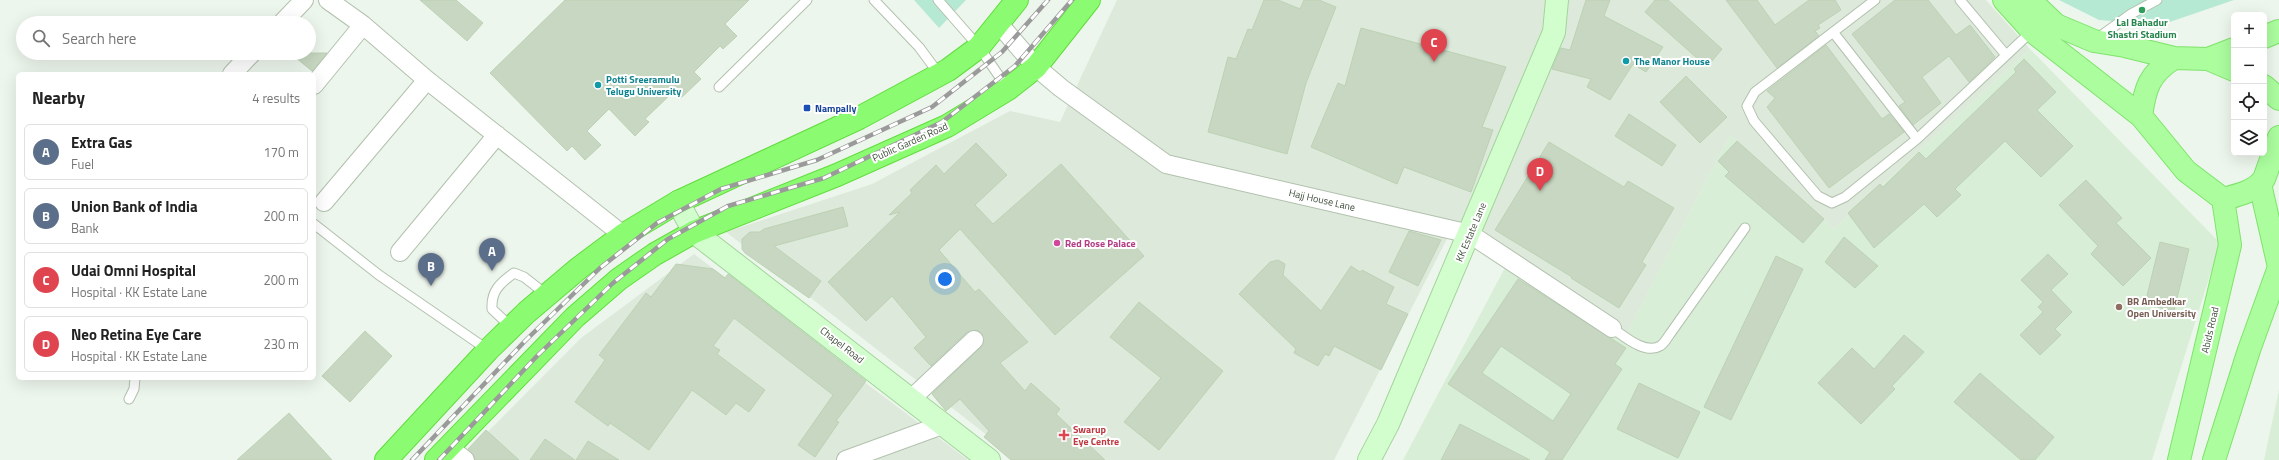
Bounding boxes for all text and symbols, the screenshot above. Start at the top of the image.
marker: Lal Bahadur Shastri Stadium [2137,5,2147,15]
map controls [2231,12,2267,156]
button: + [2231,12,2267,48]
place label: Lal Bahadur Shastri Stadium [2107,15,2177,42]
search box [16,16,316,60]
icon: search [30,27,52,49]
text: Search here [62,27,136,50]
pin: C [1421,29,1447,62]
button: − [2231,48,2267,84]
place label: The Manor House [1634,54,1710,69]
marker: The Manor House [1621,56,1631,66]
place label: Potti Sreeramulu Telugu University [606,72,681,99]
marker: Potti Sreeramulu Telugu University [593,80,603,90]
button: locate [2231,84,2267,120]
text: Nearby [32,85,85,111]
text: 4 results [252,88,300,108]
place label: Nampally [815,101,856,116]
marker: Nampally [802,103,812,113]
street label: Public Garden Road [870,119,950,165]
button: layers [2231,120,2267,156]
text: Extra Gas [71,131,132,154]
text: A [42,142,50,162]
text: 170 m [263,142,299,162]
text: Fuel [71,154,94,174]
pin: D [1527,158,1553,191]
street label: Hajj House Lane [1287,185,1357,215]
text: Union Bank of India [71,195,198,218]
street label: KK Estate Lane [1452,200,1490,264]
text: B [42,206,50,226]
text: 200 m [263,206,299,226]
text: Bank [71,218,99,238]
place label: Red Rose Palace [1065,236,1136,251]
pin: A [479,238,505,271]
marker: Red Rose Palace [1052,238,1062,248]
pin: B [418,253,444,286]
text: Udai Omni Hospital [71,259,196,282]
your location [935,269,955,289]
text: C [42,270,50,290]
text: 200 m [263,270,299,290]
text: Hospital · KK Estate Lane [71,282,207,302]
place label: BR Ambedkar Open University [2127,294,2196,321]
marker: BR Ambedkar Open University [2114,302,2124,312]
street label: Abids Road [2197,305,2223,355]
text: Neo Retina Eye Care [71,323,201,346]
street label: Chapel Road [817,323,867,367]
text: D [42,334,50,354]
text: 230 m [263,334,299,354]
text: Hospital · KK Estate Lane [71,346,207,366]
place label: Swarup Eye Centre [1073,422,1119,449]
marker: Swarup Eye Centre [1058,429,1070,441]

